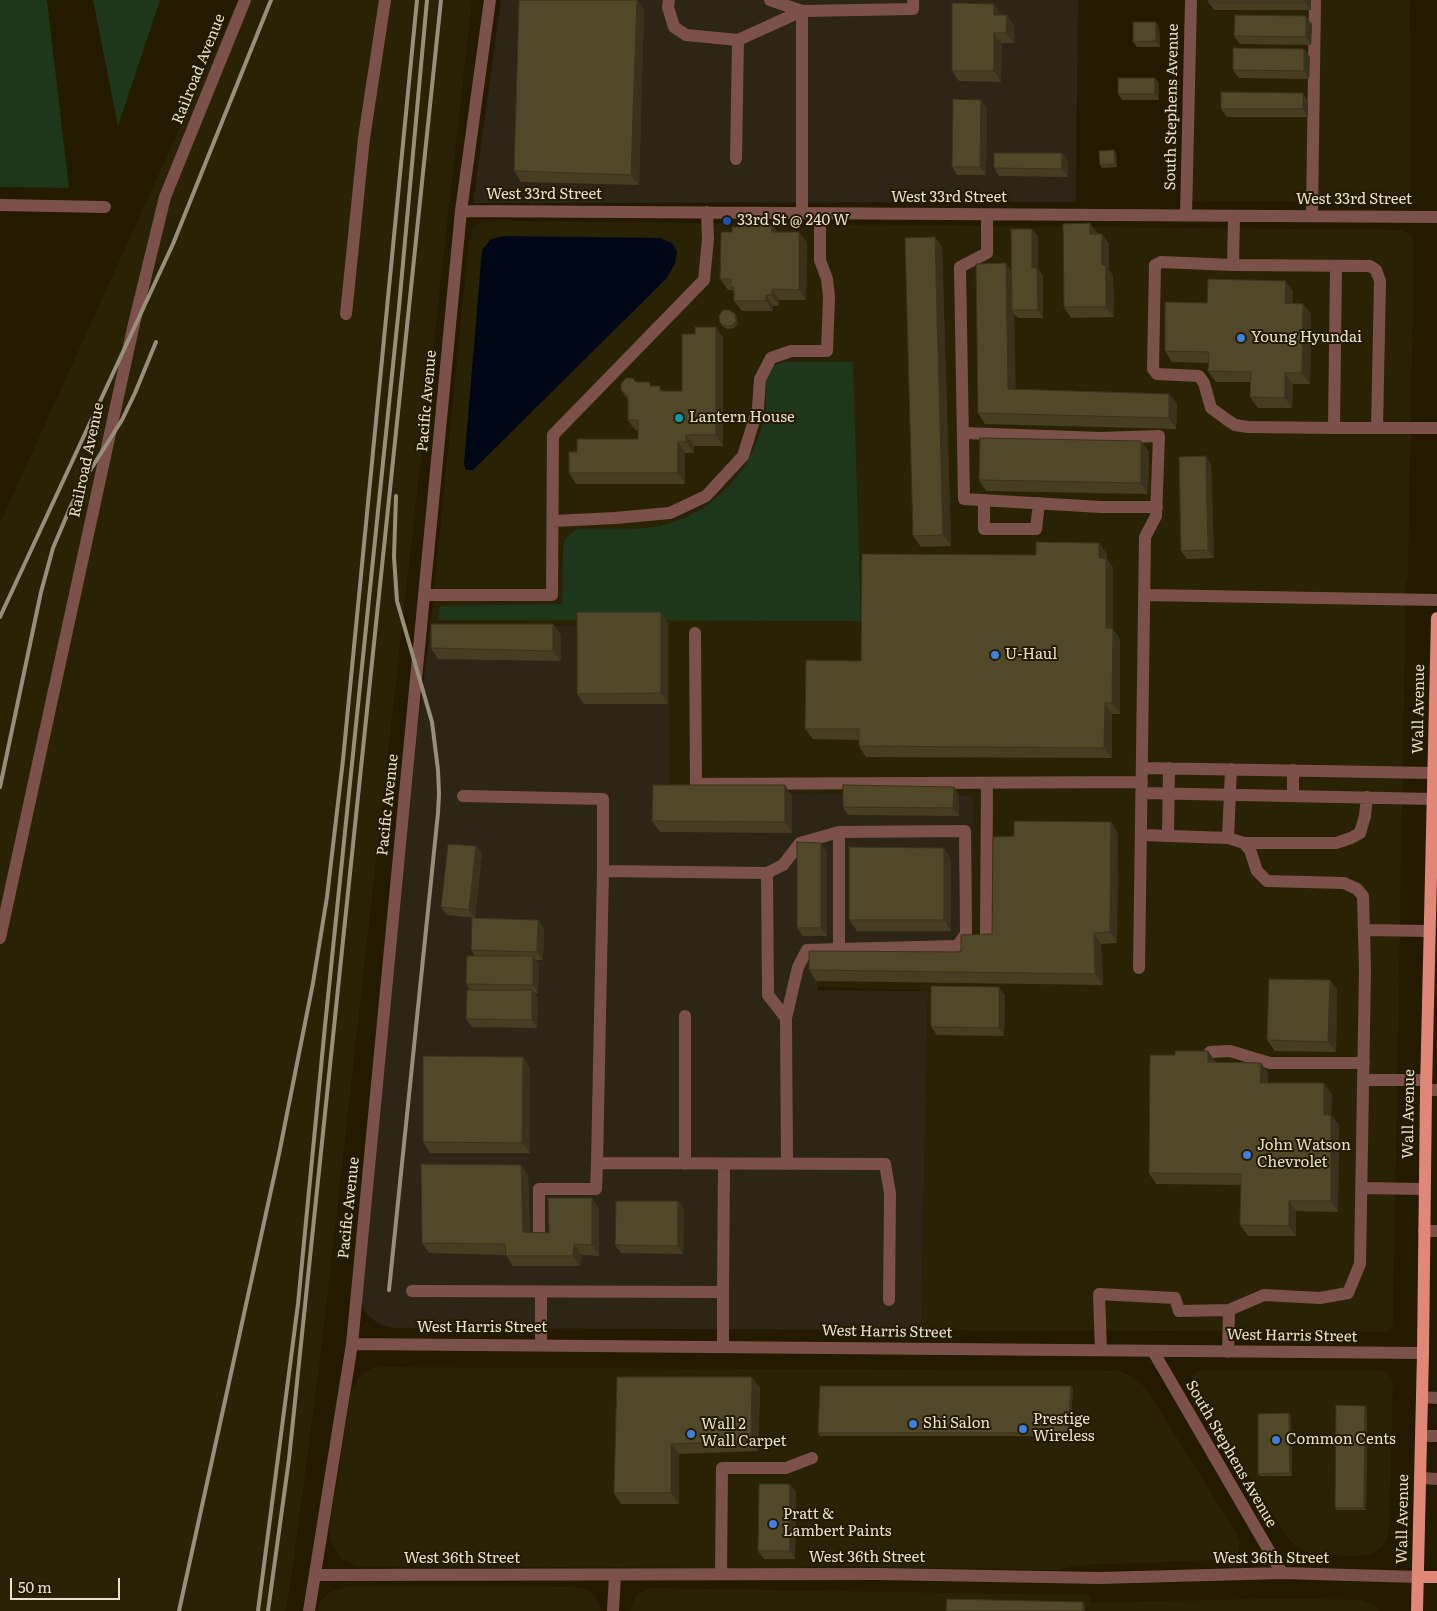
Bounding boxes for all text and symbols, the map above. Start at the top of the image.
street label: Railroad Avenue [169,11,229,127]
street label: South Stephens Avenue [1162,23,1182,191]
street label: West 33rd Street [486,186,602,204]
street label: West 33rd Street [891,189,1007,207]
street label: West 33rd Street [1296,191,1412,209]
place label: 33rd St @ 240 W [737,212,849,230]
marker: 33rd St @ 240 W [721,215,733,227]
place label: Young Hyundai [1251,329,1362,347]
marker: Young Hyundai [1235,332,1247,344]
street label: Pacific Avenue [414,349,440,453]
street label: Railroad Avenue [66,401,108,519]
place label: Lantern House [689,409,795,427]
marker: Lantern House [673,412,685,424]
place label: U-Haul [1005,646,1057,664]
marker: U-Haul [989,649,1001,661]
street label: Wall Avenue [1409,664,1429,754]
street label: Pacific Avenue [374,753,402,857]
street label: Wall Avenue [1399,1069,1419,1159]
place label: John Watson Chevrolet [1257,1137,1351,1172]
marker: John Watson Chevrolet [1241,1149,1253,1161]
street label: Pacific Avenue [335,1156,363,1260]
street label: West Harris Street [417,1319,547,1337]
street label: West Harris Street [822,1322,952,1342]
street label: West Harris Street [1227,1326,1357,1346]
street label: South Stephens Avenue [1181,1377,1281,1531]
place label: Prestige Wireless [1033,1411,1095,1446]
place label: Shi Salon [923,1415,990,1433]
place label: Wall 2 Wall Carpet [701,1416,787,1451]
marker: Shi Salon [907,1418,919,1430]
marker: Prestige Wireless [1017,1423,1029,1435]
marker: Wall 2 Wall Carpet [685,1428,697,1440]
place label: Common Cents [1286,1431,1396,1449]
marker: Common Cents [1270,1434,1282,1446]
street label: Wall Avenue [1393,1474,1413,1564]
place label: Pratt & Lambert Paints [783,1506,892,1541]
marker: Pratt & Lambert Paints [767,1518,779,1530]
street label: West 36th Street [809,1549,925,1567]
street label: West 36th Street [404,1550,520,1568]
street label: West 36th Street [1213,1550,1329,1568]
scale bar [12,1568,122,1600]
text: 50 m [18,1575,52,1598]

